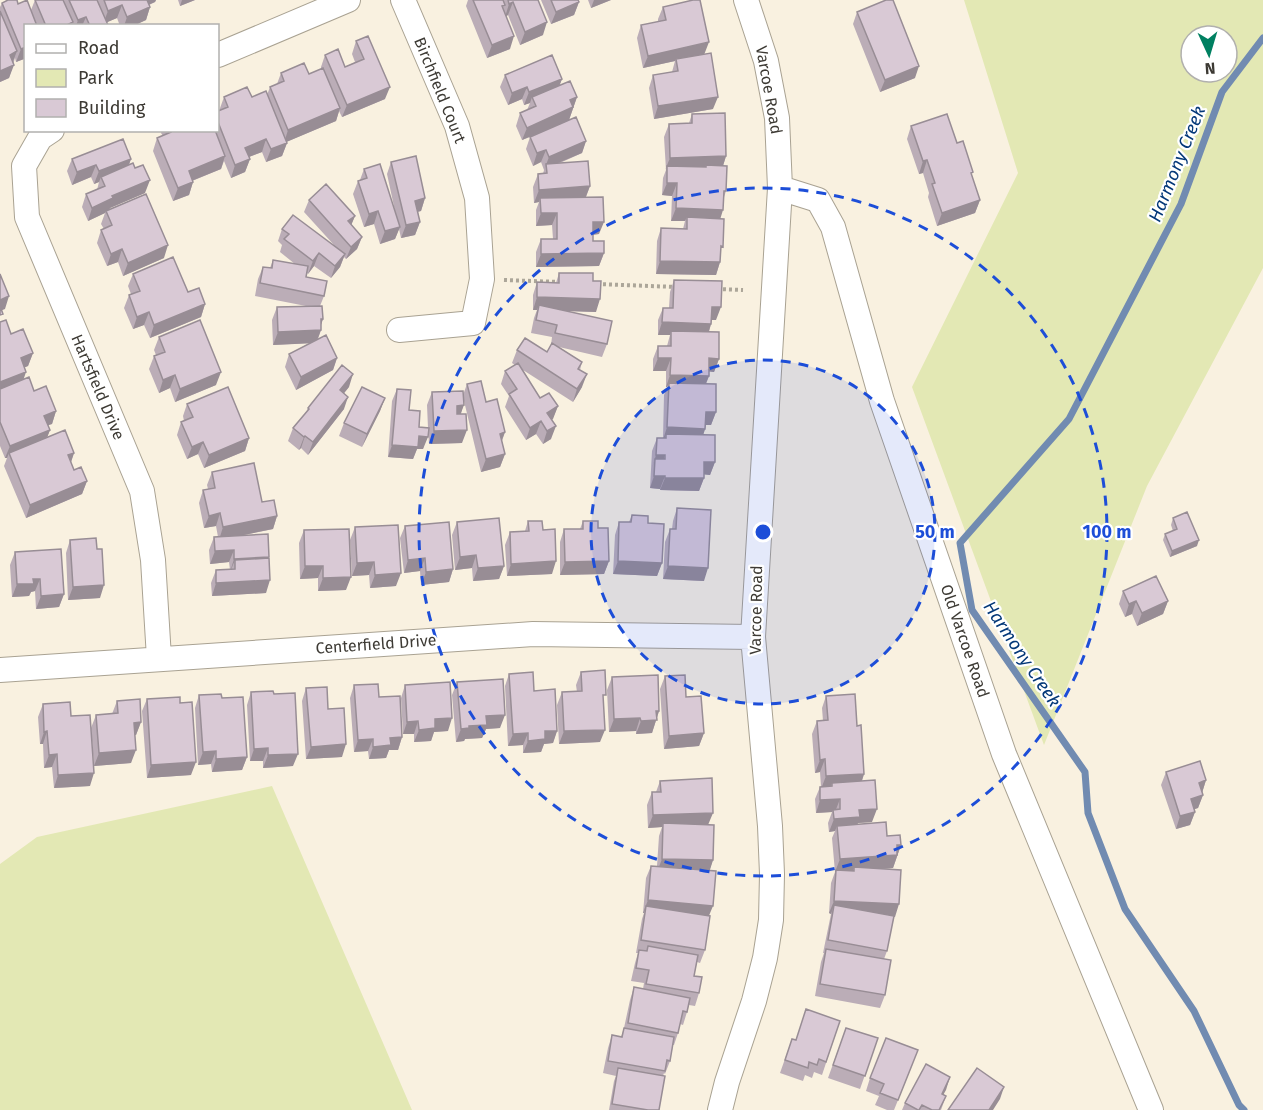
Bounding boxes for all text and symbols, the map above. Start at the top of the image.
legend [24,24,219,132]
north arrow [1179,24,1239,84]
street label: Birchfield Court [410,34,470,146]
text: Road [78,37,120,59]
street label: Varcoe Road [752,44,786,136]
text: N [1204,59,1216,78]
text: Park [78,67,114,89]
text: Building [78,97,146,119]
water label: Harmony Creek [1144,103,1210,225]
street label: Hartsfield Drive [67,331,129,443]
text: 50 m [915,521,955,543]
text: 100 m [1083,521,1131,543]
centre of rings [753,522,773,542]
street label: Varcoe Road [746,565,766,655]
street label: Old Varcoe Road [937,582,993,700]
water label: Harmony Creek [978,597,1066,711]
street label: Centerfield Drive [315,630,437,658]

